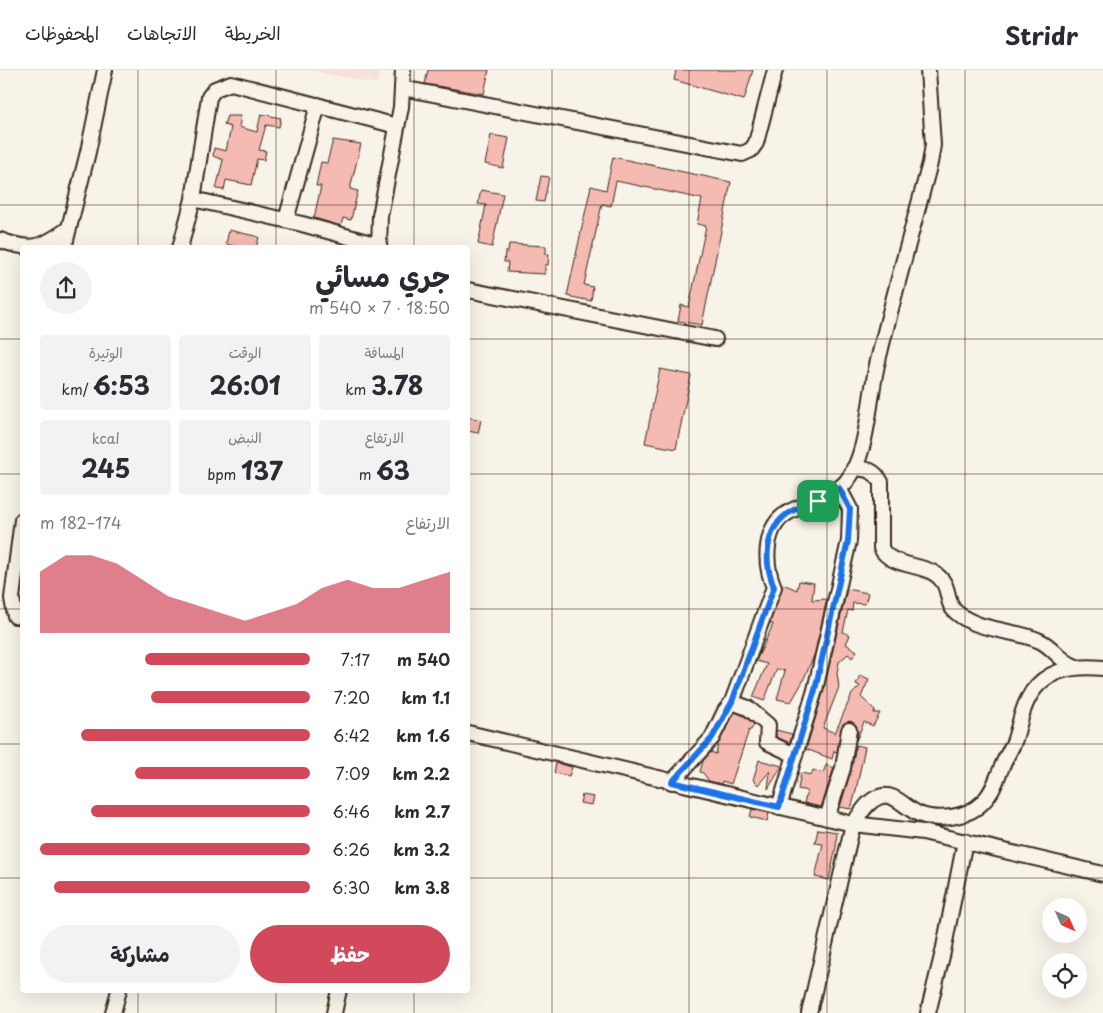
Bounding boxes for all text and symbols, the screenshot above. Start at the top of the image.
text: Stridr [1005,17,1078,53]
text: المحفوظات [25,19,99,46]
text: الاتجاهات [127,19,197,46]
text: الخريطة [225,19,281,46]
text: جري مسائي [315,254,450,297]
button: share [40,262,92,314]
text: 18:50 · 7 × 540 m [309,295,450,319]
text: الوتيرة [89,342,123,363]
text: الوقت [229,342,261,363]
text: المسافة [364,342,404,363]
text: 6:53 [93,366,150,404]
text: 26:01 [209,366,281,404]
text: 3.78 [371,366,423,404]
text: /km [62,379,93,400]
text: km [345,379,371,400]
text: النبض [228,427,262,448]
text: الارتفاع [365,427,404,448]
text: kcal [92,428,120,449]
text: 245 [81,449,130,487]
text: 137 [241,451,283,489]
text: 63 [376,451,410,489]
text: bpm [207,464,241,485]
text: m [359,464,376,485]
pin [797,480,839,522]
icon: arrive [804,487,832,515]
text: 174–182 m [40,510,122,534]
text: الارتفاع [405,510,450,534]
text: 7:17 [341,647,370,671]
text: 540 m [397,647,450,671]
text: 7:20 [334,685,370,709]
text: 1.1 km [402,685,450,709]
text: 6:42 [333,723,370,747]
text: 1.6 km [396,723,450,747]
text: 7:09 [336,761,370,785]
text: 2.2 km [393,761,450,785]
text: 6:46 [332,799,370,823]
text: 2.7 km [394,799,450,823]
text: 6:26 [332,837,370,861]
text: 3.2 km [394,837,450,861]
text: 6:30 [332,875,370,899]
text: 3.8 km [395,875,450,899]
north arrow [1042,898,1088,942]
map controls [1042,898,1087,998]
button: مشاركة [40,925,240,983]
button: حفظ [250,925,450,983]
button: locate [1042,953,1087,998]

